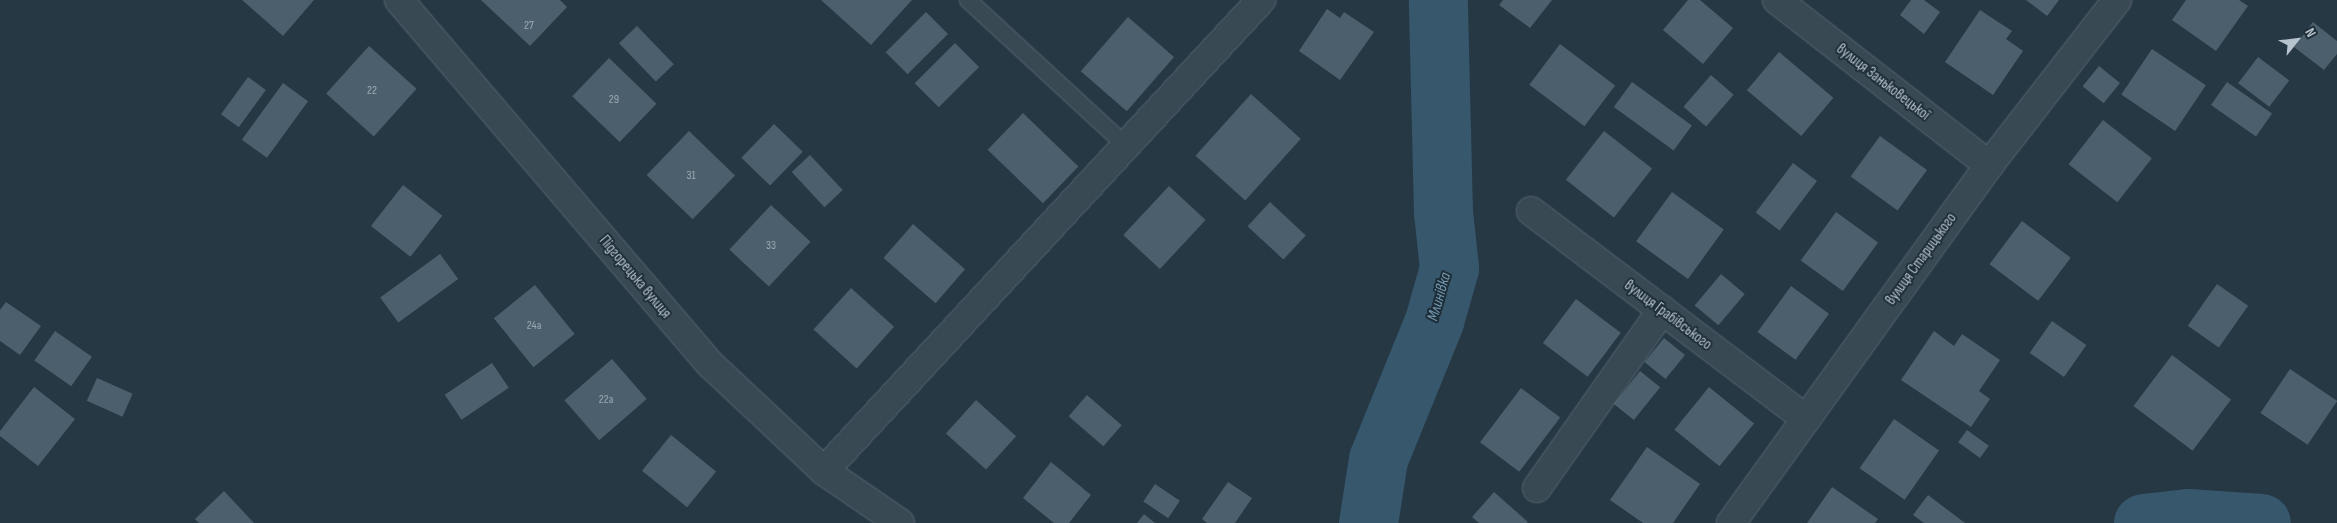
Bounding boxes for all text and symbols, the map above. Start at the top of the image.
north arrow [2272,15,2322,65]
house number: 27 [524,19,534,33]
text: N [2301,25,2320,40]
street label: вулиця Заньковецької [1833,40,1933,124]
house number: 22 [367,84,377,98]
house number: 29 [609,93,619,107]
house number: 31 [686,169,696,183]
street label: вулиця Старицького [1882,210,1960,308]
street label: Підгорецька вулиця [595,232,675,322]
house number: 33 [766,239,776,253]
water label: Млинівка [1424,271,1456,323]
street label: вулиця Грабівського [1621,276,1715,354]
house number: 24а [527,319,541,333]
house number: 22а [599,393,613,407]

